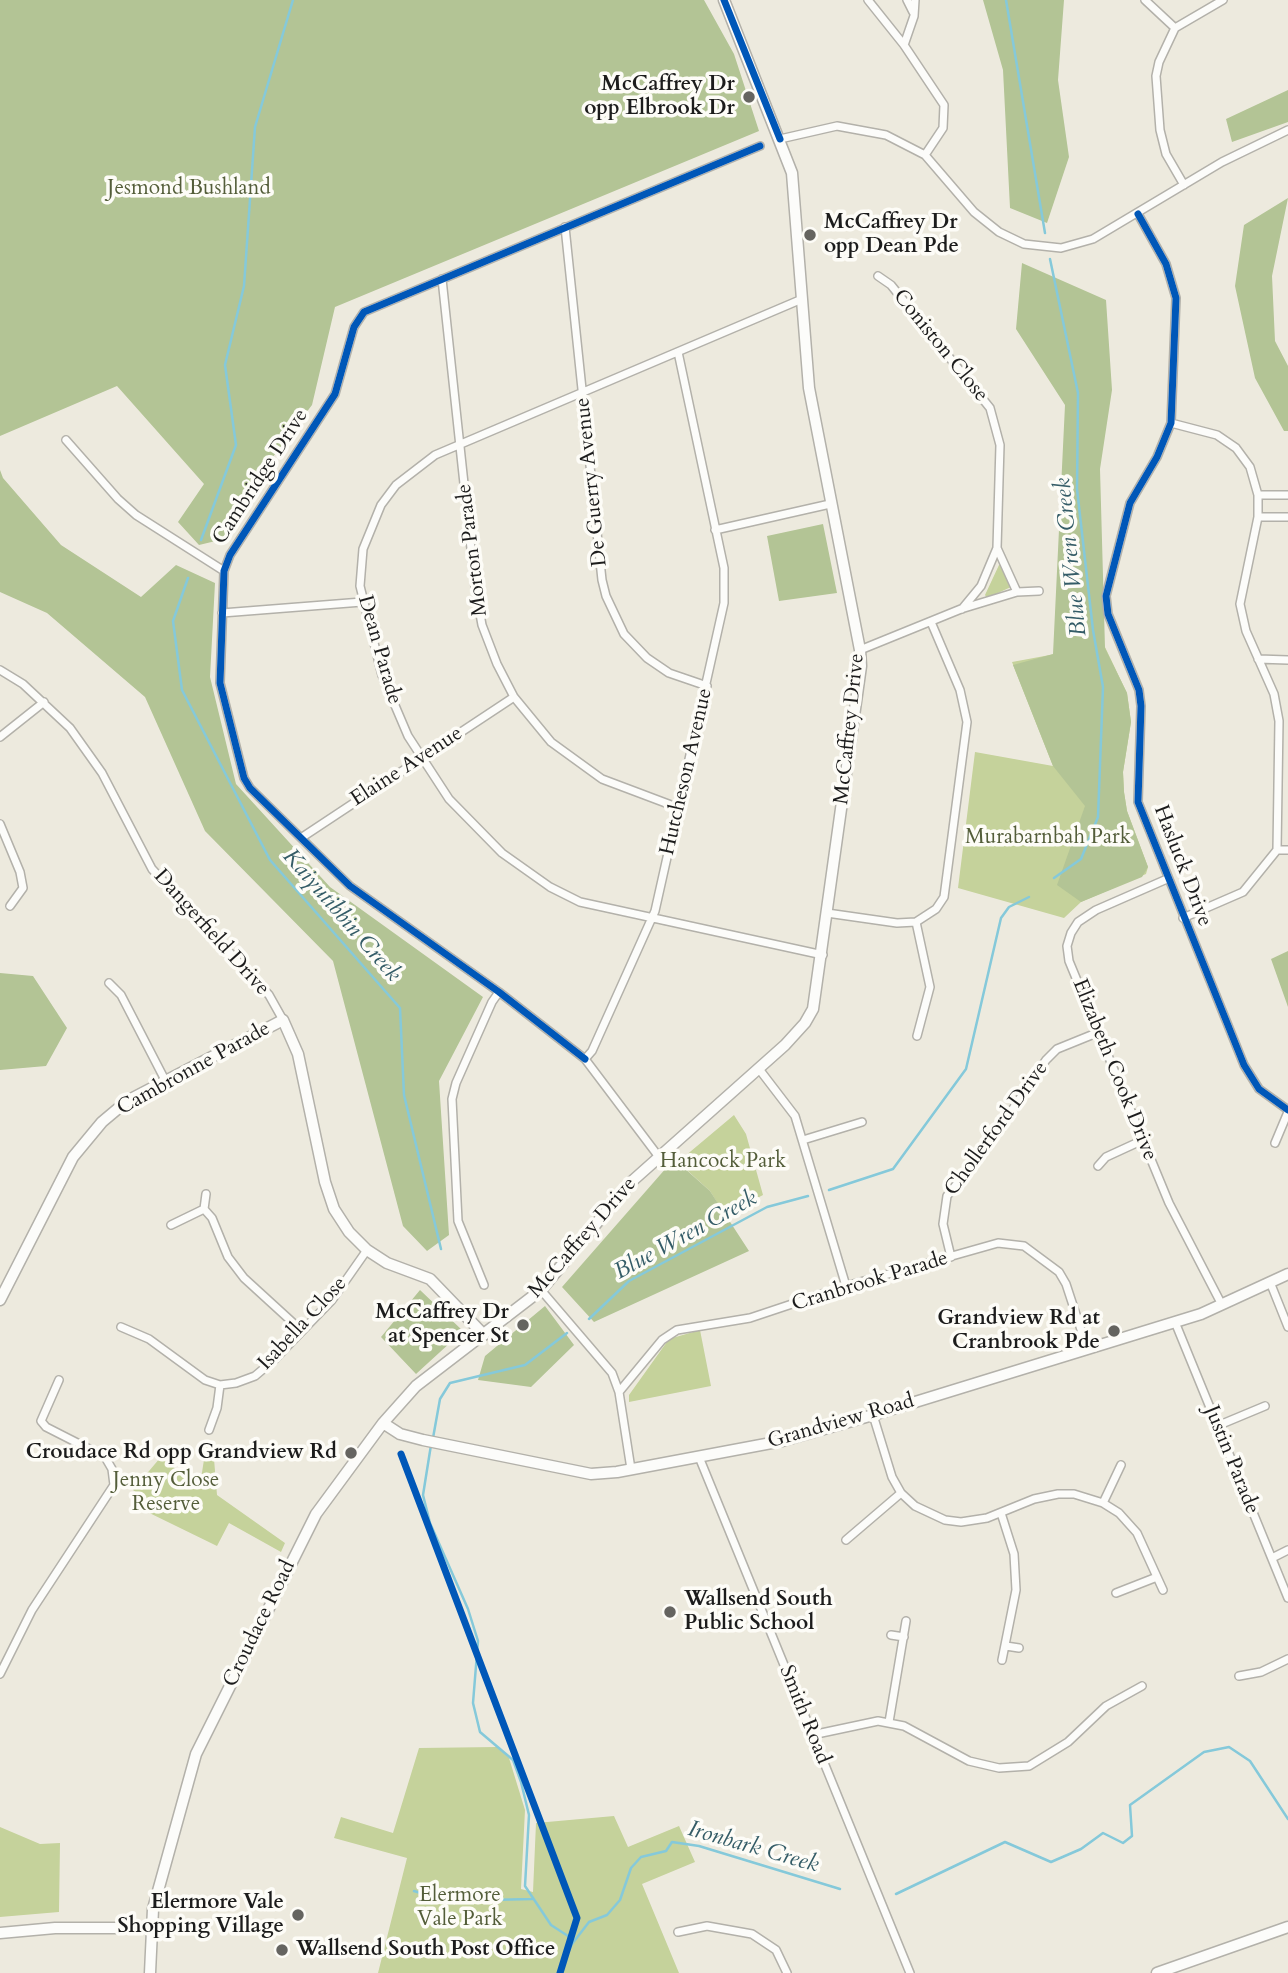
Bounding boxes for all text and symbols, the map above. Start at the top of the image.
place label: McCaffrey Dr opp Elbrook Dr [584,72,735,122]
marker: McCaffrey Dr opp Elbrook Dr [741,89,757,105]
park label: Jesmond Bushland [107,176,271,202]
place label: McCaffrey Dr opp Dean Pde [824,210,959,260]
marker: McCaffrey Dr opp Dean Pde [802,227,818,243]
street label: Coniston Close [887,285,993,407]
street label: De Guerry Avenue [571,396,613,568]
street label: Cambridge Drive [208,404,314,550]
water label: Blue Wren Creek [1050,476,1094,638]
street label: Morton Parade [452,482,494,618]
street label: Dean Parade [351,593,407,707]
street label: McCaffrey Drive [830,652,870,806]
street label: Hutcheson Avenue [656,686,718,858]
street label: Elaine Avenue [346,721,468,813]
street label: Hasluck Drive [1147,802,1217,930]
park label: Murabarnbah Park [965,825,1131,851]
water label: Kaiyutibbin Creek [276,844,406,988]
street label: Dangerfield Drive [148,865,274,1001]
street label: Elizabeth Cook Drive [1066,975,1162,1165]
street label: Cambronne Parade [113,1016,275,1122]
street label: Chollerford Drive [940,1057,1054,1201]
park label: Hancock Park [660,1149,786,1175]
street label: McCaffrey Drive [524,1172,642,1304]
water label: Blue Wren Creek [610,1185,762,1287]
street label: Cranbrook Parade [789,1246,951,1318]
street label: Isabella Close [253,1272,353,1376]
place label: McCaffrey Dr at Spencer St [375,1300,509,1350]
place label: Grandview Rd at Cranbrook Pde [937,1306,1100,1356]
marker: McCaffrey Dr at Spencer St [515,1317,531,1333]
marker: Grandview Rd at Cranbrook Pde [1106,1323,1122,1339]
street label: Grandview Road [765,1389,917,1455]
street label: Justin Parade [1198,1402,1264,1518]
place label: Croudace Rd opp Grandview Rd [26,1440,337,1466]
marker: Croudace Rd opp Grandview Rd [343,1445,359,1461]
park label: Jenny Close Reserve [113,1468,219,1518]
street label: Croudace Road [218,1557,302,1691]
place label: Wallsend South Public School [684,1587,833,1637]
marker: Wallsend South Public School [662,1604,678,1620]
street label: Smith Road [773,1662,835,1768]
water label: Ironbark Creek [684,1816,822,1880]
park label: Elermore Vale Park [417,1883,503,1933]
place label: Elermore Vale Shopping Village [117,1890,284,1940]
marker: Elermore Vale Shopping Village [290,1907,306,1923]
place label: Wallsend South Post Office [296,1937,555,1963]
marker: Wallsend South Post Office [274,1942,290,1958]

